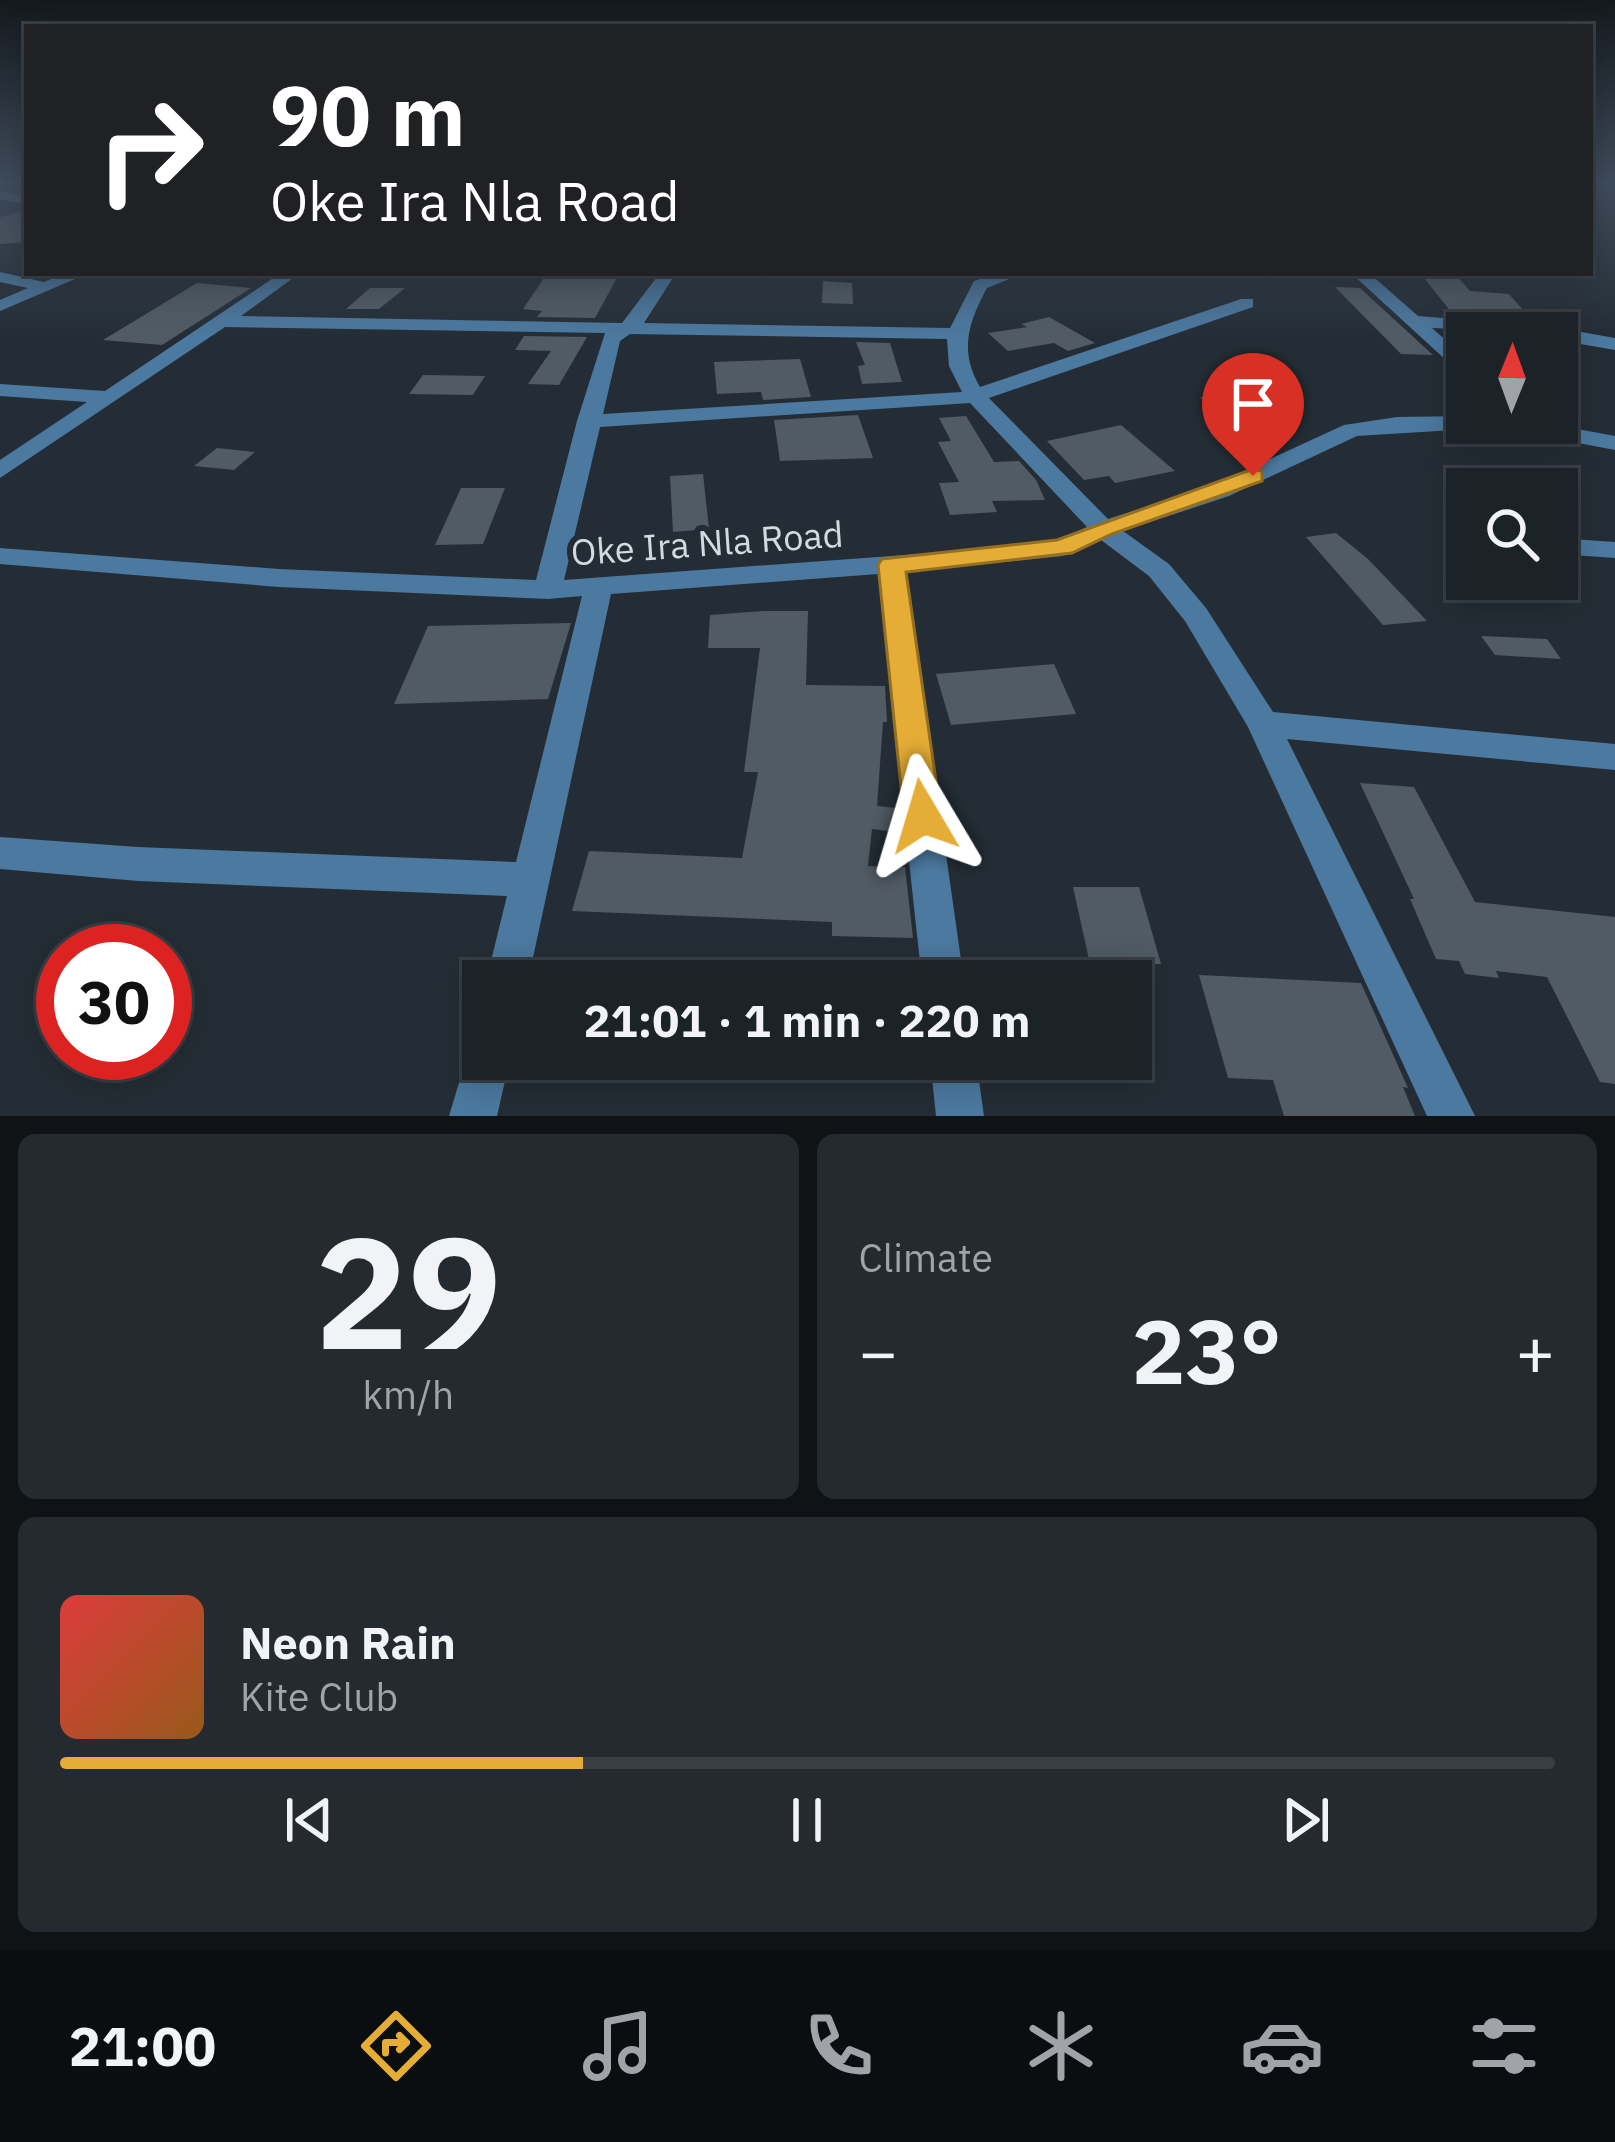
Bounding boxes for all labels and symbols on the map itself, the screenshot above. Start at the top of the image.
north arrow [1446,312,1578,444]
pin [1202,353,1304,476]
street label: Oke Ira Nla Road [569,510,845,575]
position arrow [860,753,986,879]
speed limit sign: 30 [36,924,192,1080]

